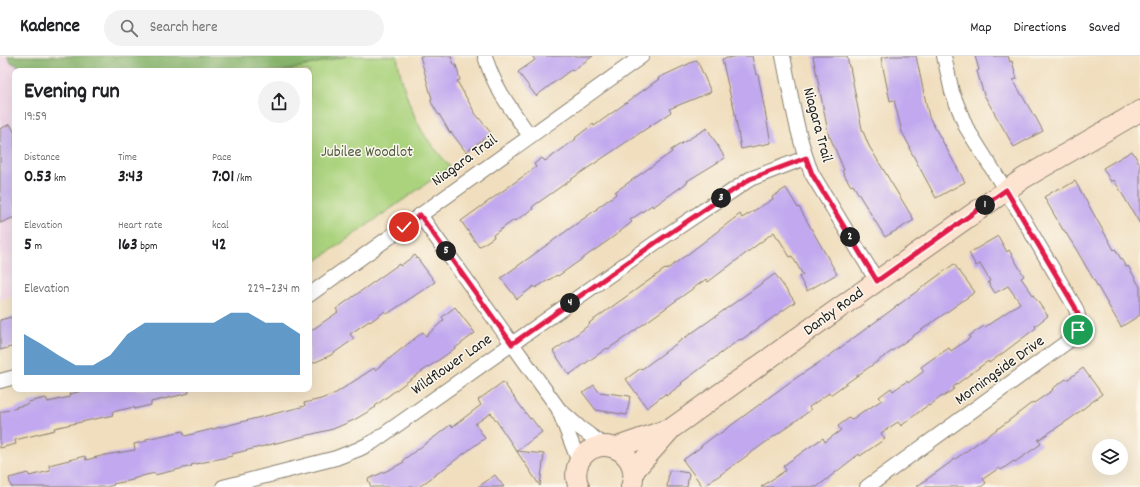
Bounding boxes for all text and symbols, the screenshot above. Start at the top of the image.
search box [104,10,384,46]
text: Kadence [20,14,80,41]
icon: search [118,17,140,39]
text: Search here [150,17,218,39]
text: Map [970,18,992,38]
text: Directions [1014,18,1067,38]
text: Saved [1089,18,1120,38]
text: Evening run [24,77,120,108]
button: share [258,81,300,123]
street label: Niagara Trail [796,85,838,165]
text: 19:59 [24,108,47,127]
street label: Niagara Trail [427,129,503,193]
park label: Jubilee Woodlot [321,141,413,164]
text: Distance [24,150,60,166]
text: Time [118,150,137,166]
text: Pace [212,150,231,166]
text: 0.53 [24,166,52,190]
text: 3:43 [118,166,143,190]
text: 7:01 [212,166,234,190]
text: km [52,171,66,187]
text: /km [234,171,252,187]
pin: 3 [711,188,731,208]
text: 3 [719,190,723,206]
pin: 1 [975,195,995,215]
text: 1 [984,197,986,213]
pin [387,210,421,244]
icon: check [393,216,415,238]
text: Elevation [24,218,62,234]
text: Heart rate [118,218,162,234]
text: kcal [212,218,229,234]
pin: 2 [840,227,860,247]
text: 2 [848,229,852,245]
text: 5 [24,234,32,258]
text: 163 [118,234,138,258]
text: 42 [212,234,226,258]
text: m [32,239,42,255]
text: bpm [138,239,158,255]
pin: 5 [436,241,456,261]
text: 5 [443,243,449,259]
text: Elevation [24,280,69,299]
text: 229–234 m [247,280,300,299]
street label: Danby Road [799,282,869,342]
pin: 4 [560,293,580,313]
text: 4 [568,295,572,311]
pin [1061,313,1095,347]
icon: arrive [1067,319,1089,341]
street label: Wildflower Lane [407,329,497,401]
street label: Morningside Drive [950,331,1050,411]
map controls [1092,439,1128,475]
button: layers [1092,439,1128,475]

